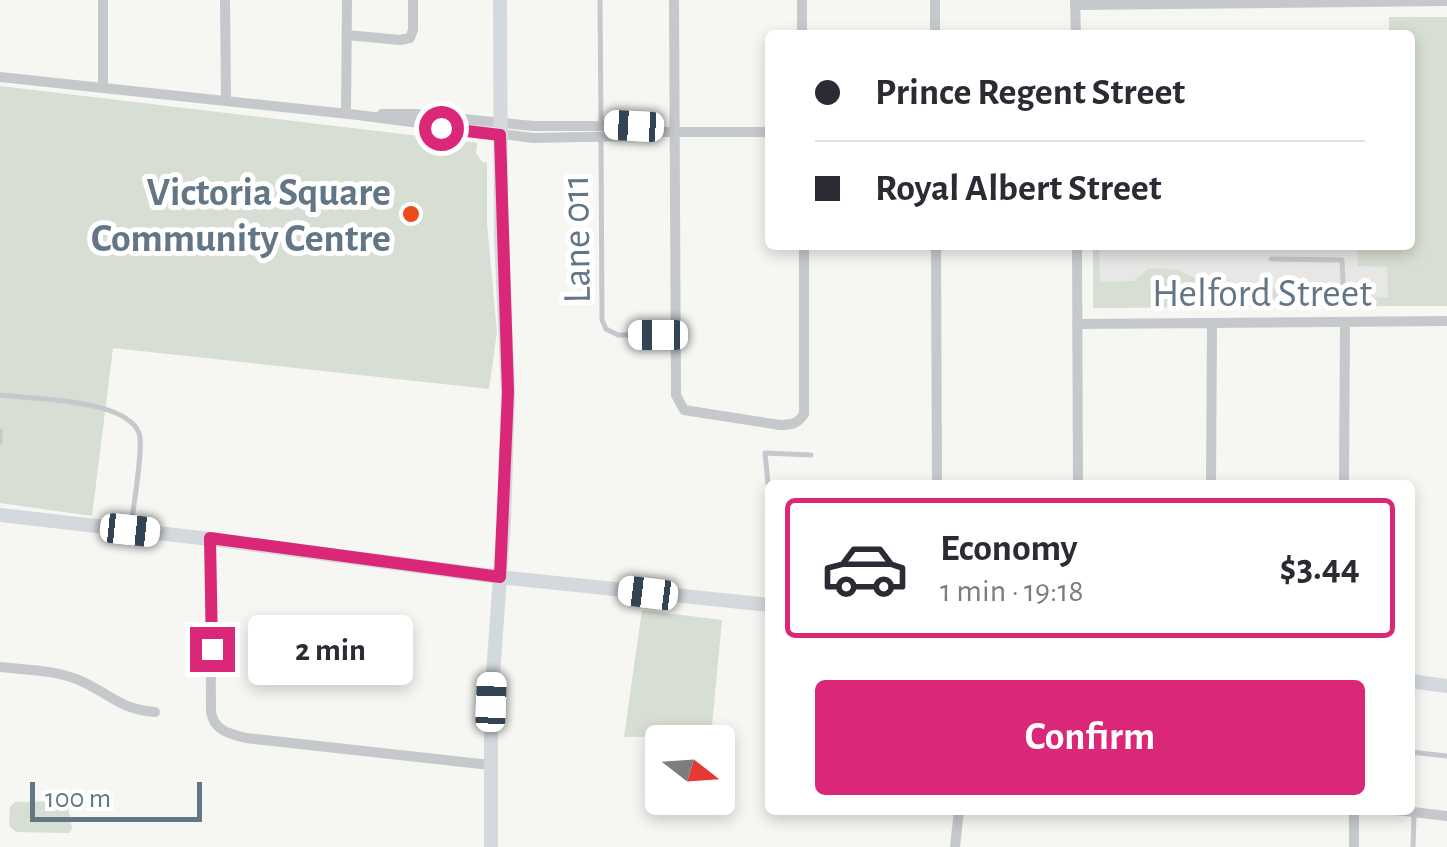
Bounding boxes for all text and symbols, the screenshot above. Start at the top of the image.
text: Prince Regent Street [875,74,1185,112]
route start [419,106,464,151]
car [603,109,665,143]
text: Royal Albert Street [875,170,1162,208]
place label: Victoria Square Community Centre [91,173,391,259]
street label: Lane 011 [556,174,598,304]
marker: Victoria Square Community Centre [400,203,422,225]
street label: Helford Street [1152,274,1372,314]
car [628,320,688,350]
car [99,512,161,548]
icon: car [820,523,910,613]
text: Economy [940,530,1078,568]
text: $3.44 [1280,549,1360,587]
car [616,574,680,612]
text: 1 min · 19:18 [940,575,1084,607]
callout: 2 min [247,614,412,684]
route end [190,627,235,672]
text: 2 min [295,634,366,666]
car [475,671,507,733]
button: Confirm [815,680,1365,795]
north arrow [645,725,735,815]
map controls [645,725,735,815]
scale bar [30,777,202,822]
text: 100 m [45,785,111,813]

